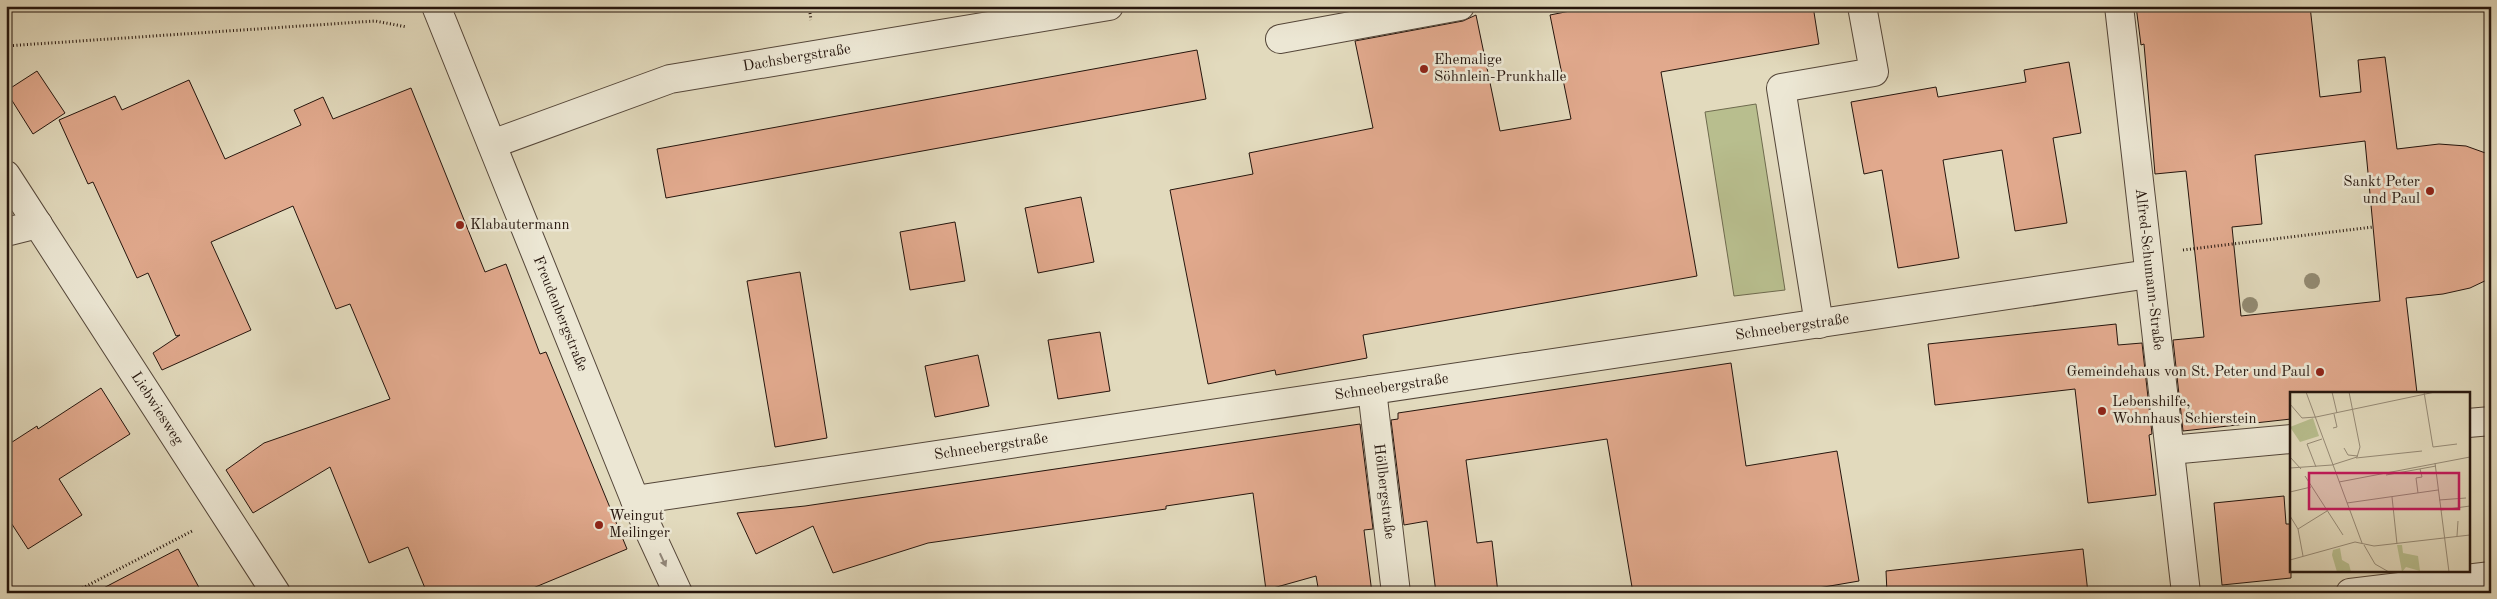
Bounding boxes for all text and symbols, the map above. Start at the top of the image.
street label: Dachsbergstraße [742,42,852,74]
place label: Ehemalige Söhnlein-Prunkhalle [1434,53,1567,85]
marker: Ehemalige Söhnlein-Prunkhalle [1418,63,1430,75]
place label: Sankt Peter und Paul [2343,175,2420,207]
marker: Sankt Peter und Paul [2424,185,2436,197]
street label: Alfred-Schumann-Straße [2132,187,2166,351]
place label: Klabautermann [470,218,570,233]
marker: Klabautermann [454,219,466,231]
street label: Freudenbergstraße [530,254,590,374]
street label: Schneebergstraße [1734,311,1850,343]
place label: Gemeindehaus von St. Peter und Paul [2066,365,2310,380]
marker: Gemeindehaus von St. Peter und Paul [2314,366,2326,378]
street label: Liebwiesweg [128,369,186,448]
street label: Schneebergstraße [1334,371,1450,403]
inset map [2290,392,2470,572]
place label: Lebenshilfe, Wohnhaus Schierstein [2112,395,2256,427]
marker: Lebenshilfe, Wohnhaus Schierstein [2096,405,2108,417]
street label: Schneebergstraße [933,431,1049,463]
street label: Höllbergstraße [1371,443,1397,540]
place label: Weingut Meilinger [609,509,670,541]
marker: Weingut Meilinger [593,519,605,531]
one-way arrow [659,553,667,567]

